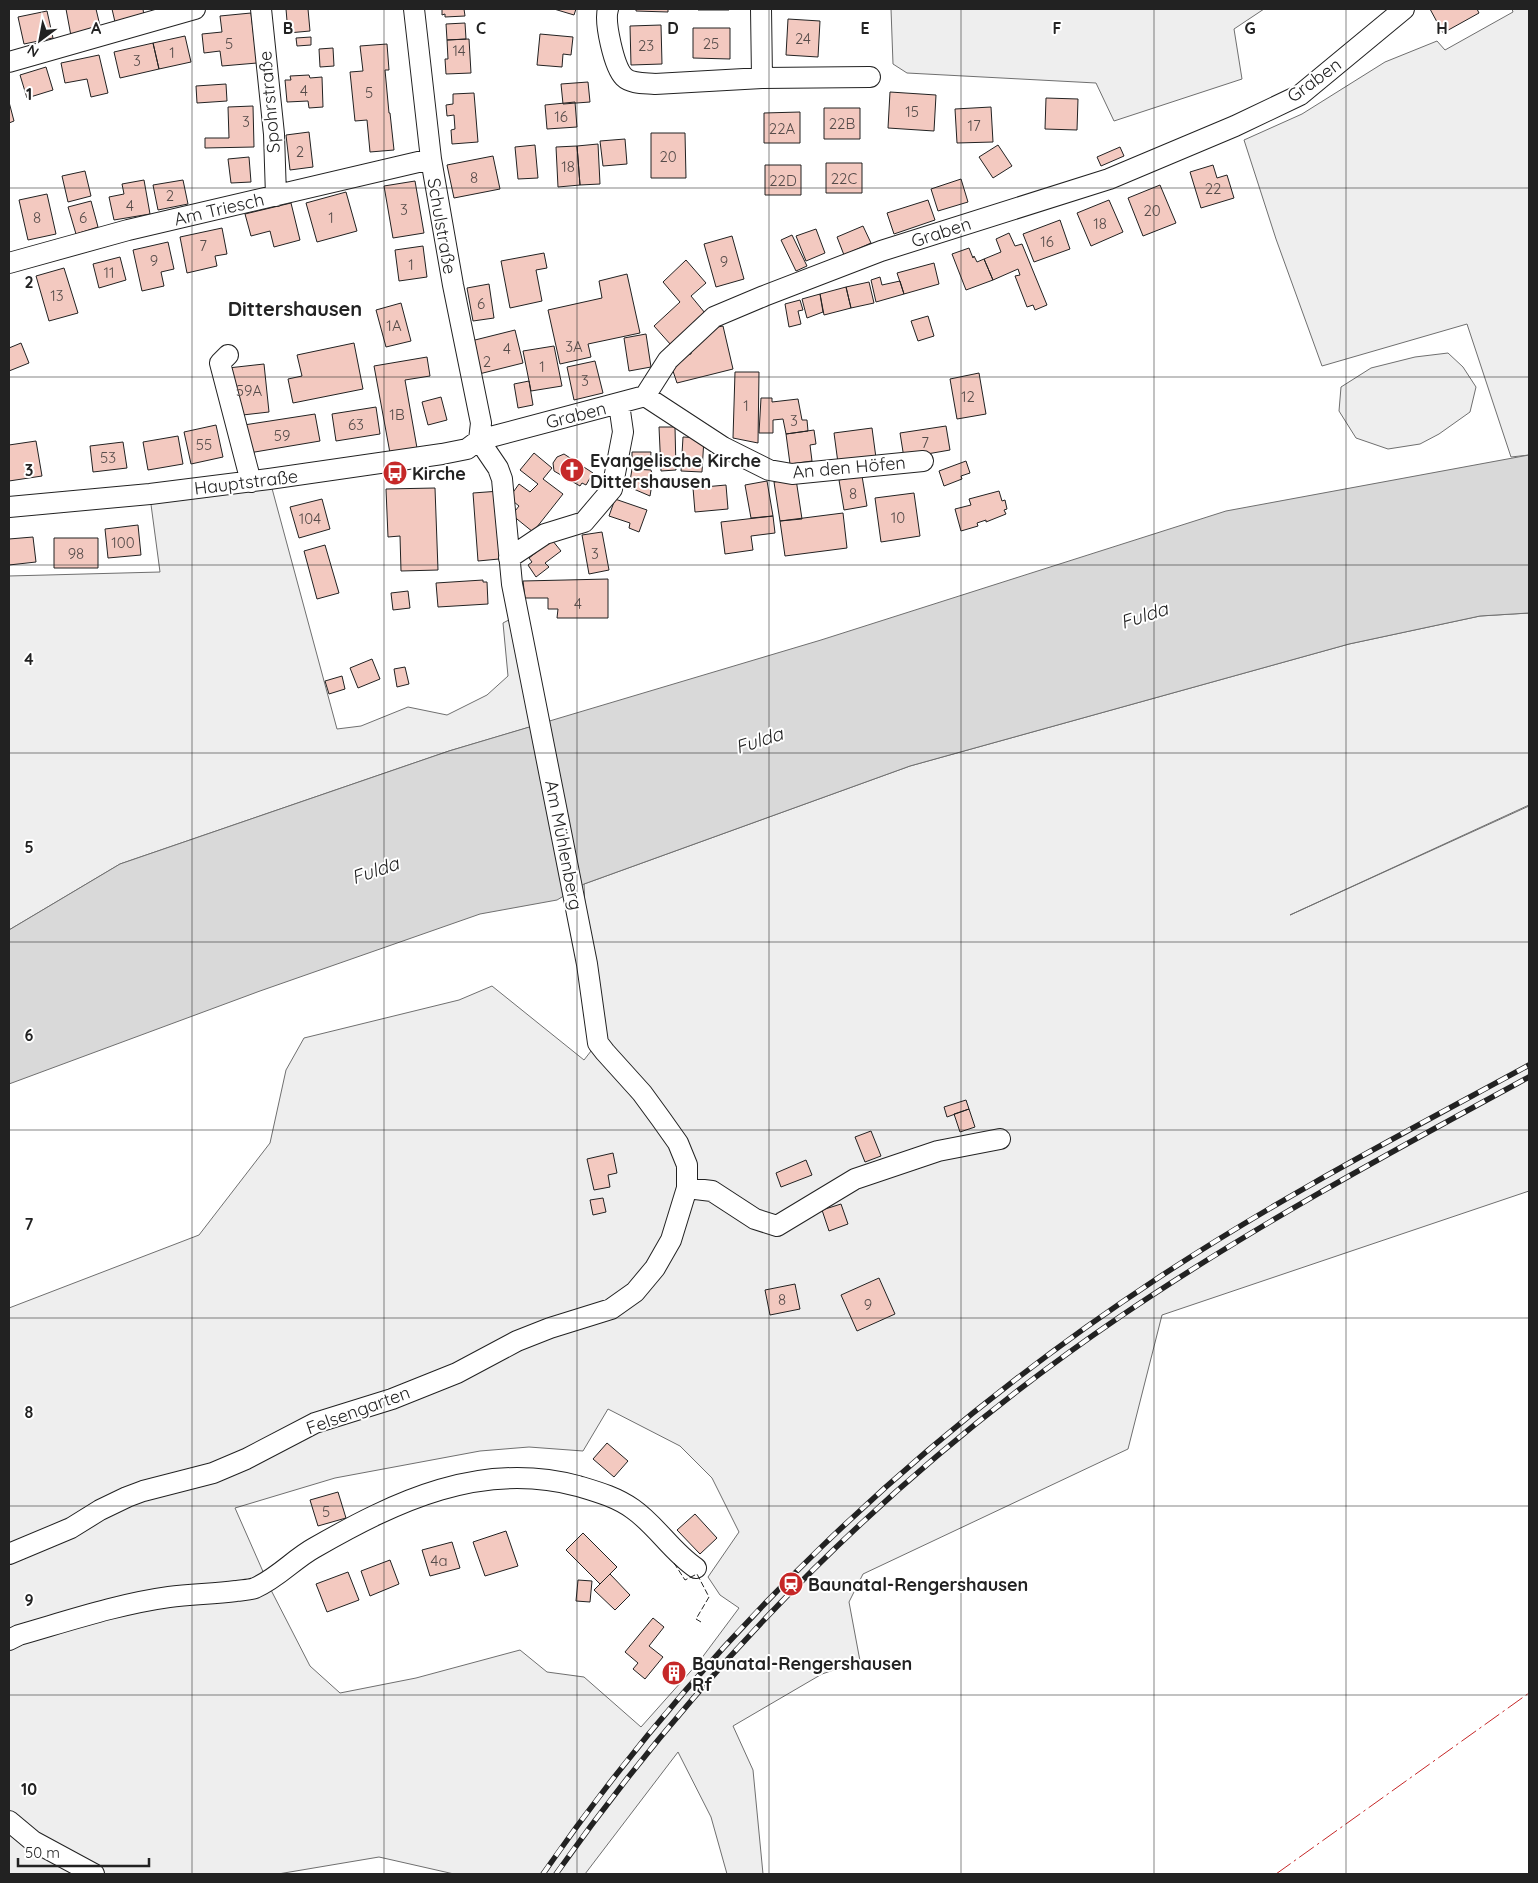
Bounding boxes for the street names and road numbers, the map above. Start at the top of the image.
street label: Spohrstraße [253,50,285,154]
street label: Graben [1282,53,1346,107]
street label: Schulstraße [422,176,462,276]
street label: Am Triesch [172,187,266,231]
street label: Graben [908,212,974,252]
street label: Graben [543,396,609,434]
street label: An den Höfen [791,451,907,483]
street label: Hauptstraße [193,464,299,500]
street label: Am Mühlenberg [540,778,588,912]
street label: Felsengarten [303,1381,413,1439]

